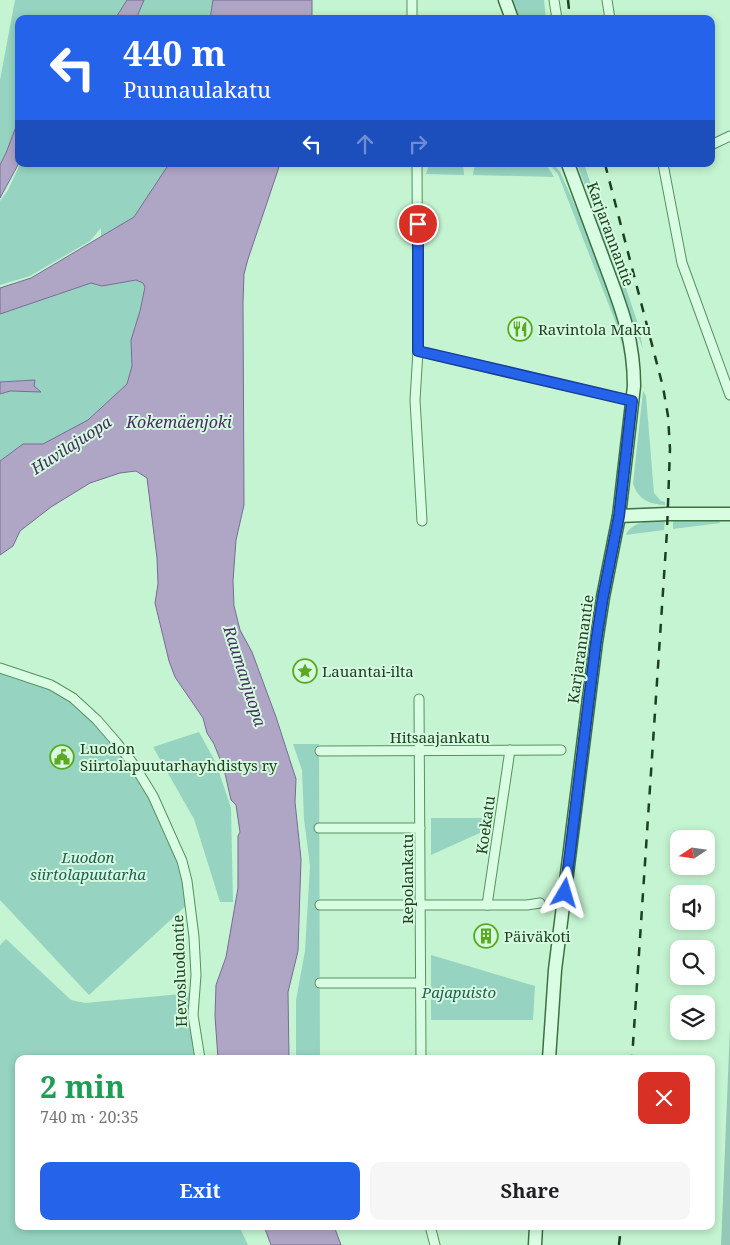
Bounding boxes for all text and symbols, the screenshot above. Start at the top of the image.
text: 440 m [123,29,226,76]
icon: left [40,35,105,100]
text: Puunaulakatu [123,74,271,104]
icon: left [298,130,326,158]
icon: ahead [351,130,379,158]
icon: right [404,130,432,158]
street label: Karjarannantie [583,179,639,289]
pin [397,203,439,245]
icon: arrive [404,210,432,238]
restaurant icon: Ravintola Maku [507,316,533,342]
place label: Ravintola Maku [538,319,652,339]
water label: Huvilajuopa [26,410,116,480]
water label: Kokemäenjoki [125,411,232,433]
street label: Karjarannantie [562,593,598,705]
water label: Raumanjuopa [218,622,272,730]
place icon: Lauantai-ilta [292,658,318,684]
place label: Lauantai-ilta [322,661,414,681]
street label: Hitsaajankatu [390,727,491,747]
place label: Luodon Siirtolapuutarhayhdistys ry [80,738,278,775]
public building icon: Luodon Siirtolapuutarhayhdistys ry [49,744,75,770]
street label: Koekatu [471,794,499,856]
north arrow [670,830,715,875]
map controls [670,830,715,1040]
street label: Repolankatu [397,833,417,924]
park label: Luodon siirtolapuutarha [30,847,146,884]
position arrow [538,866,590,918]
button: sound [670,885,715,930]
street label: Hevosluodontie [167,914,191,1028]
building icon: Päiväkoti [473,923,499,949]
place label: Päiväkoti [504,926,571,946]
button: search [670,940,715,985]
park label: Pajapuisto [421,982,496,1002]
button: layers [670,995,715,1040]
text: 2 min [40,1066,125,1107]
button: close [638,1072,690,1124]
text: 740 m · 20:35 [40,1106,139,1128]
button: Exit [40,1162,360,1220]
button: Share [370,1162,690,1220]

